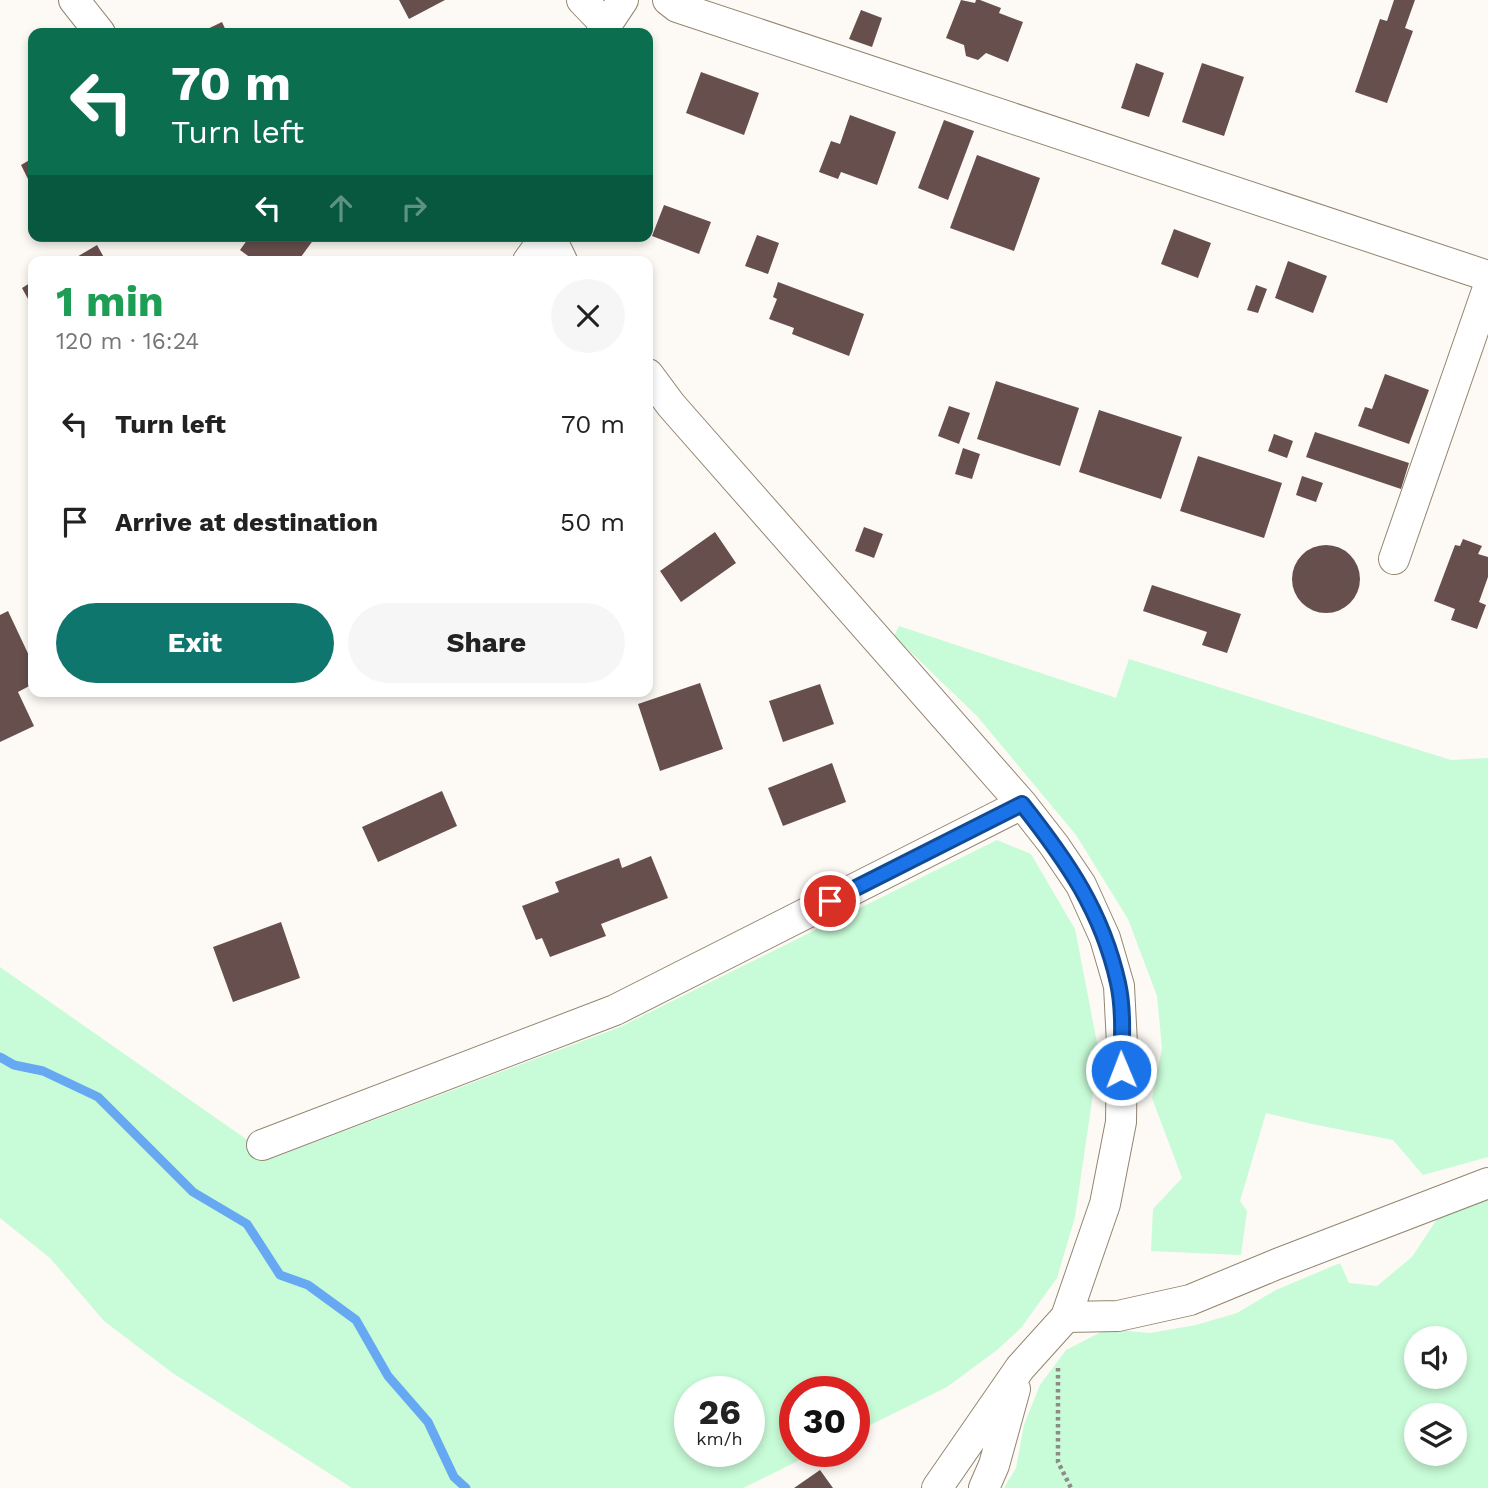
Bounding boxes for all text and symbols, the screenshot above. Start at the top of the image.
text: 70 m [171,54,291,112]
icon: left [56,56,147,147]
text: Turn left [171,113,304,151]
icon: left [249,189,287,227]
icon: ahead [322,189,360,227]
icon: right [395,189,433,227]
text: 1 min [56,277,164,326]
button: close [551,279,625,353]
text: 120 m · 16:24 [56,328,199,355]
icon: left [56,405,94,443]
text: Turn left [115,409,226,439]
text: 70 m [561,409,625,439]
icon: arrive [56,503,94,541]
text: Arrive at destination [115,507,378,537]
text: 50 m [560,507,625,537]
button: Exit [56,603,334,683]
button: Share [348,603,625,683]
pin [800,871,860,931]
icon: arrive [811,882,849,920]
position arrow [1084,1033,1158,1107]
map controls [1404,1326,1467,1466]
button: sound [1404,1326,1467,1389]
speed limit sign: 30 [779,1376,870,1467]
text: 26 [698,1391,741,1433]
button: layers [1404,1403,1467,1466]
text: km/h [696,1428,743,1449]

